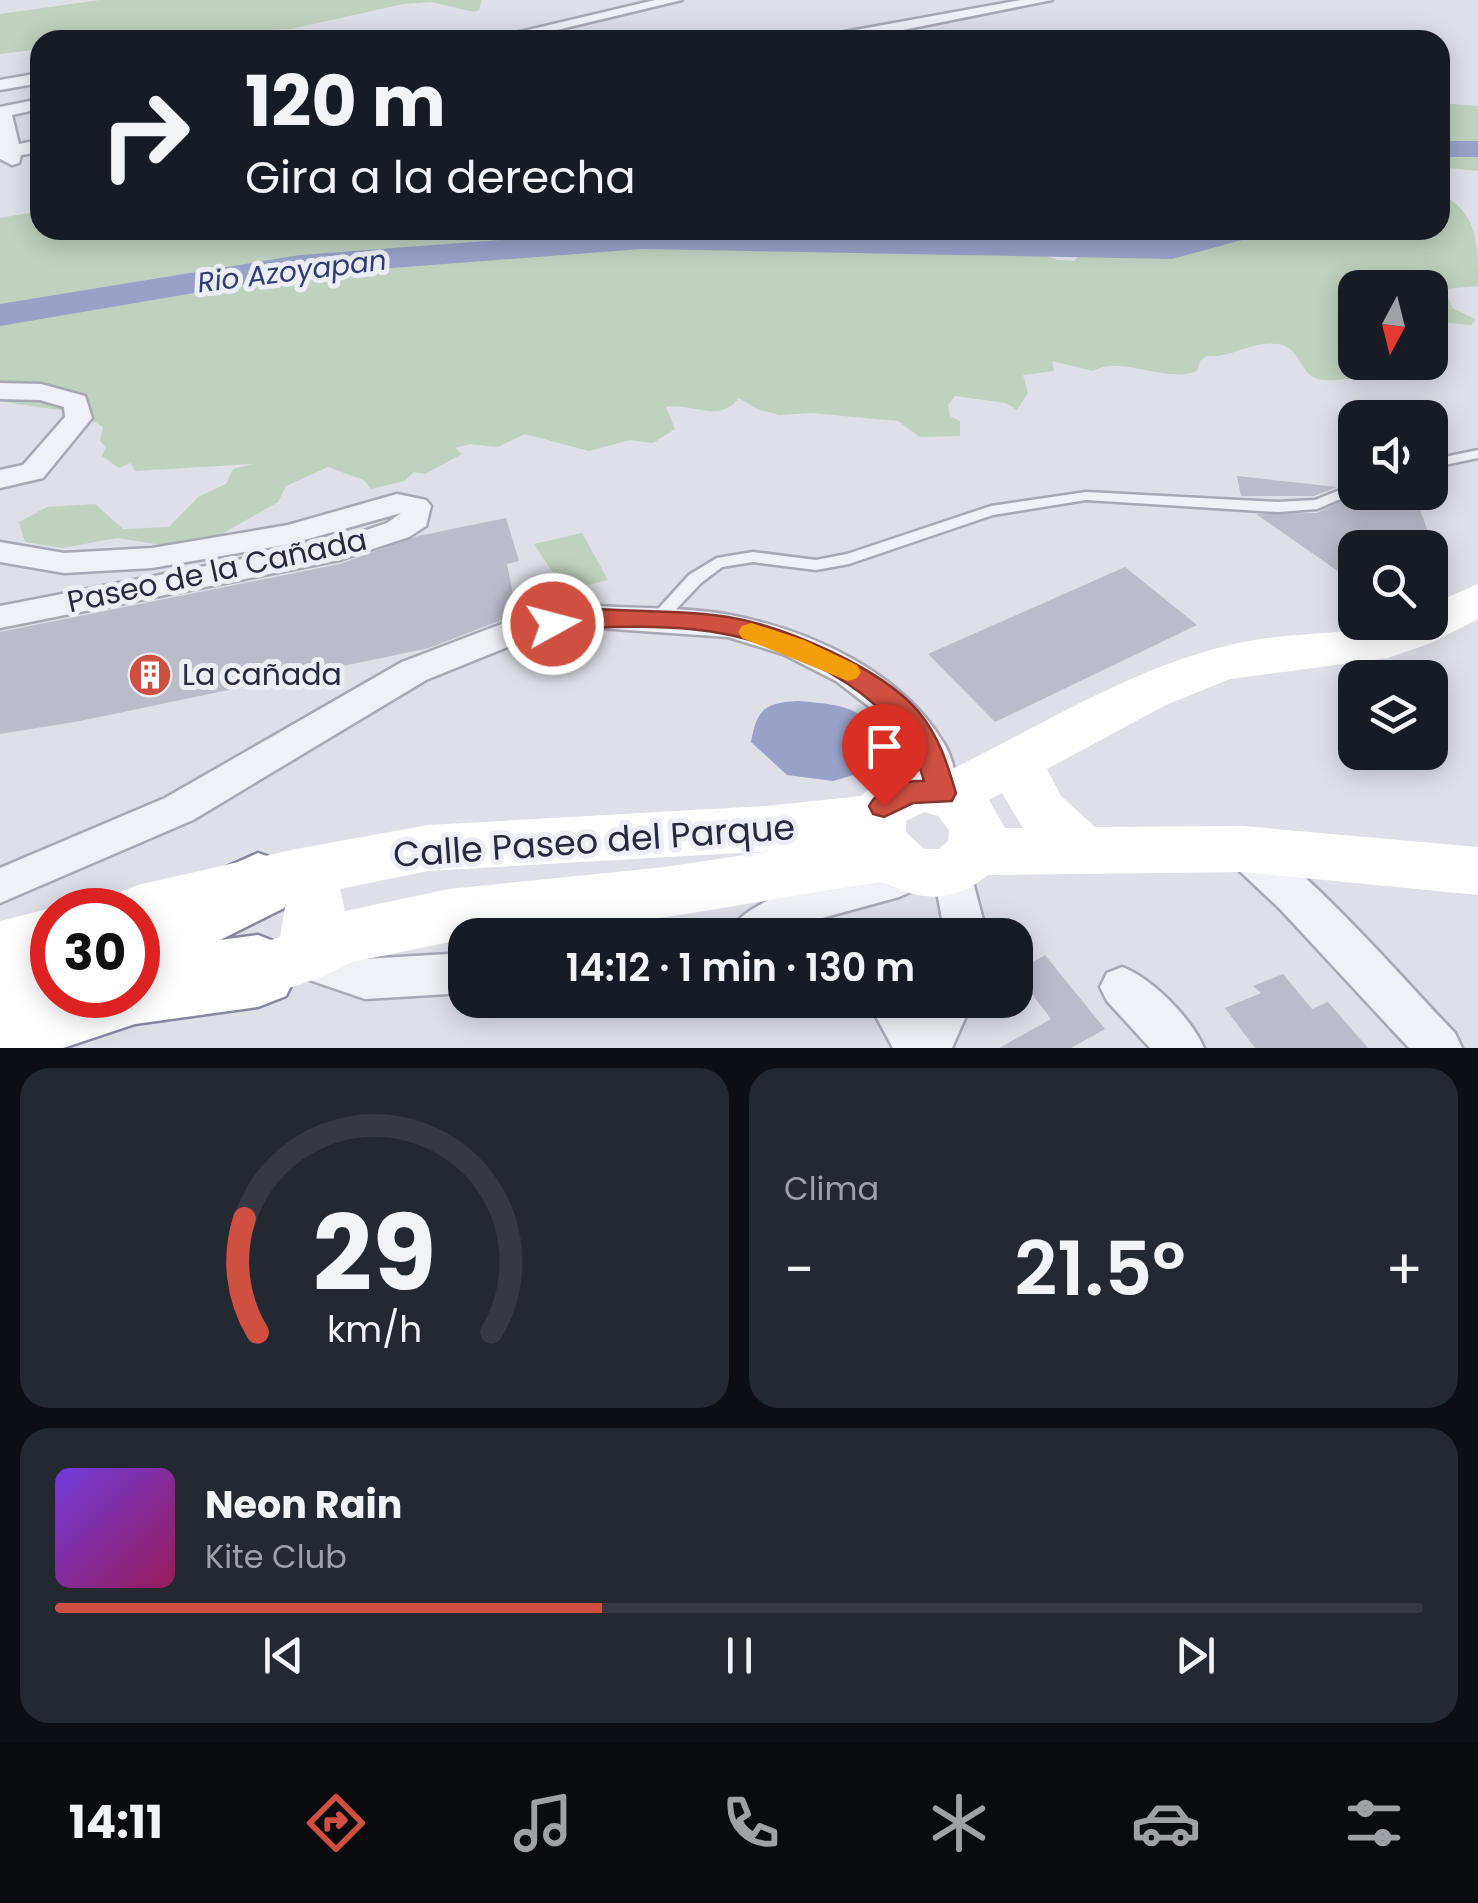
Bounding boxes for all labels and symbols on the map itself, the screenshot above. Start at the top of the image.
water label: Rio Azoyapan [195,241,389,302]
north arrow [1338,270,1448,380]
street label: Paseo de la Cañada [63,518,371,623]
position arrow [501,572,605,676]
building icon: La cañada [127,652,173,698]
place label: La cañada [182,653,342,696]
pin [842,704,927,807]
street label: Calle Paseo del Parque [391,802,797,879]
speed limit sign: 30 [30,888,160,1018]

